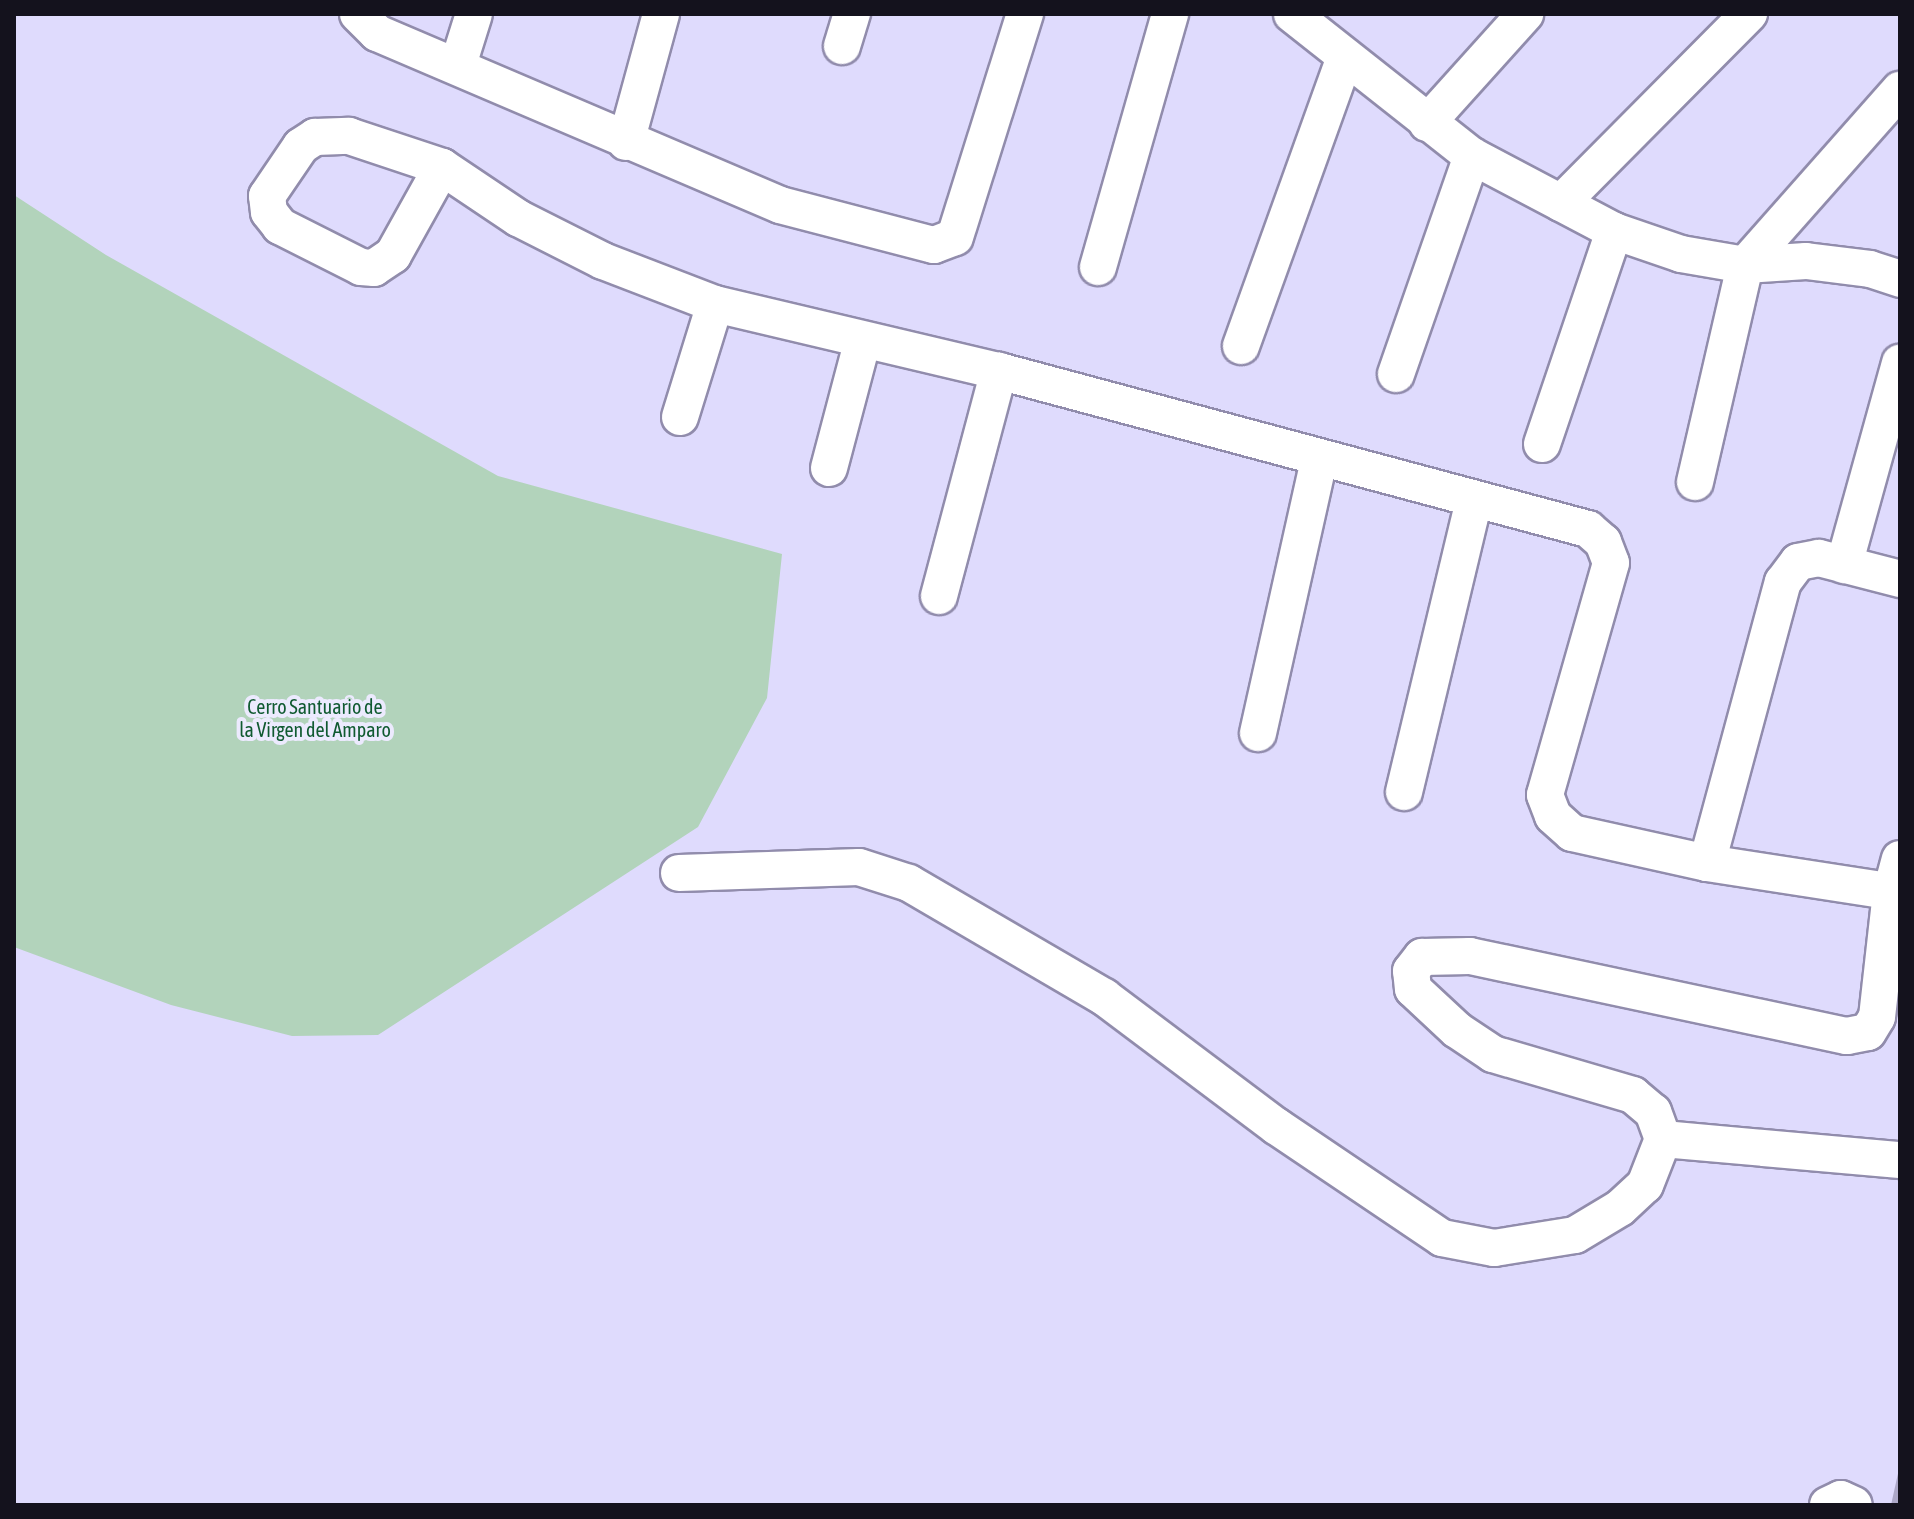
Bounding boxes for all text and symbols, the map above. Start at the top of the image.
park label: Cerro Santuario de la Virgen del Amparo [239,695,391,742]

